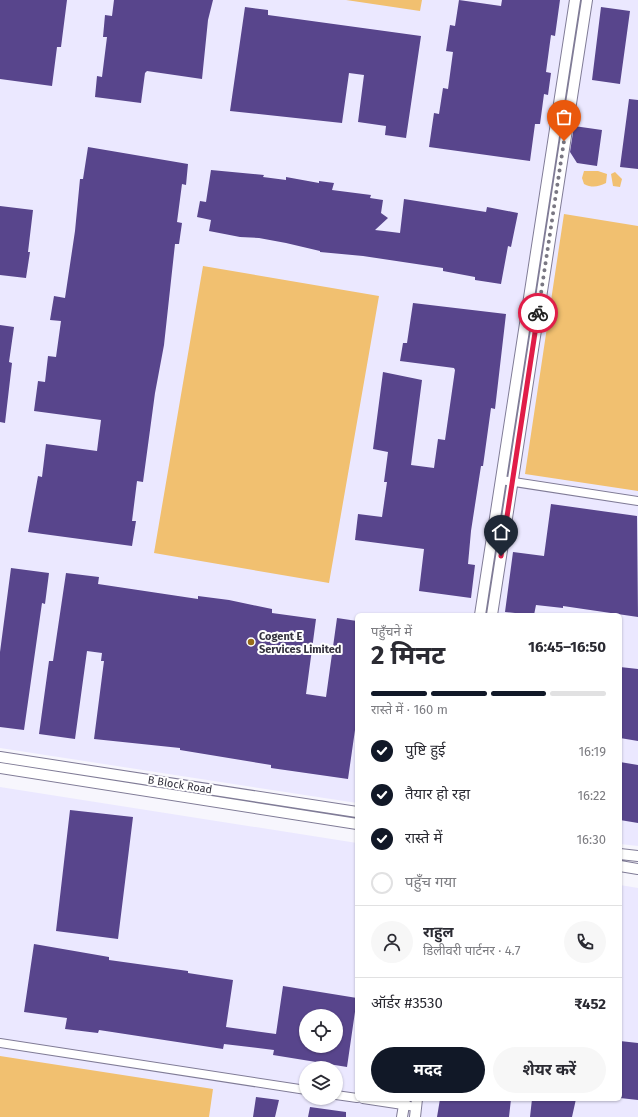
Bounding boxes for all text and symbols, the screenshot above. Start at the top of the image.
pin [547,100,581,141]
icon: bag [553,106,575,128]
courier [518,293,558,333]
icon: bike [527,302,549,324]
pin [484,515,518,556]
icon: home [490,521,512,543]
text: पहुँचने में [371,624,412,639]
place label: Cogent E Services Limited [259,630,341,656]
marker: Cogent E Services Limited [246,637,256,647]
text: 16:45–16:50 [528,638,606,656]
text: 2 मिनट [371,640,445,671]
text: रास्ते में · 160 m [371,702,448,717]
icon: check [371,740,393,762]
text: पुष्टि हुई [405,741,445,759]
text: 16:19 [578,744,606,759]
street label: B Block Road [147,773,213,797]
icon: check [371,784,393,806]
text: तैयार हो रहा [405,785,470,803]
text: 16:22 [577,788,606,803]
icon: check [371,828,393,850]
text: रास्ते में [405,829,442,847]
text: 16:30 [576,832,606,847]
text: पहुँच गया [405,873,456,891]
button: person [371,921,413,963]
button: phone [564,921,606,963]
text: राहुल [423,923,454,941]
text: डिलीवरी पार्टनर · 4.7 [423,943,521,958]
text: ऑर्डर #3530 [371,994,443,1012]
text: ₹452 [574,995,606,1013]
map controls [299,1009,343,1105]
button: locate [299,1009,343,1053]
button: मदद [371,1047,485,1093]
button: शेयर करें [493,1047,606,1093]
button: layers [299,1061,343,1105]

